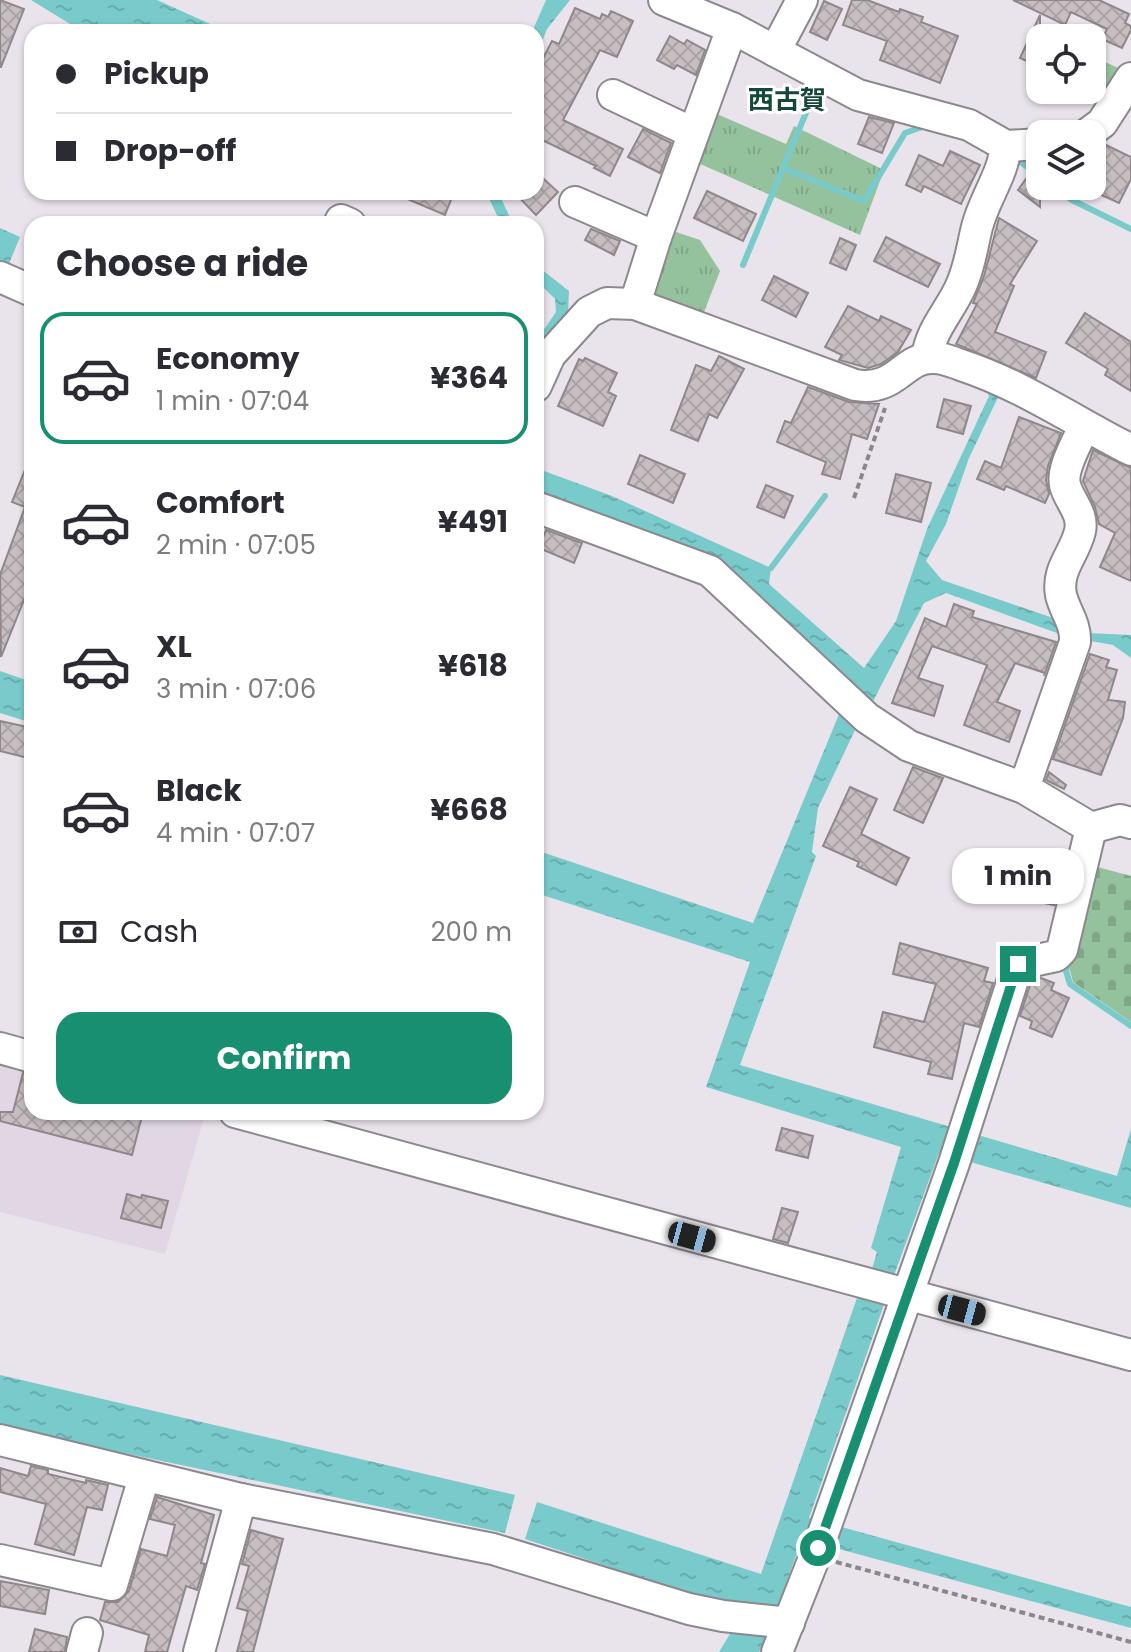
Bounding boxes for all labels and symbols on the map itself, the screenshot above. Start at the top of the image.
district label: 西古賀 [748,82,826,118]
callout: 1 min [952,848,1084,904]
route end [1000,946,1036,982]
car [666,1219,718,1255]
car [936,1292,988,1328]
route start [800,1530,836,1566]

